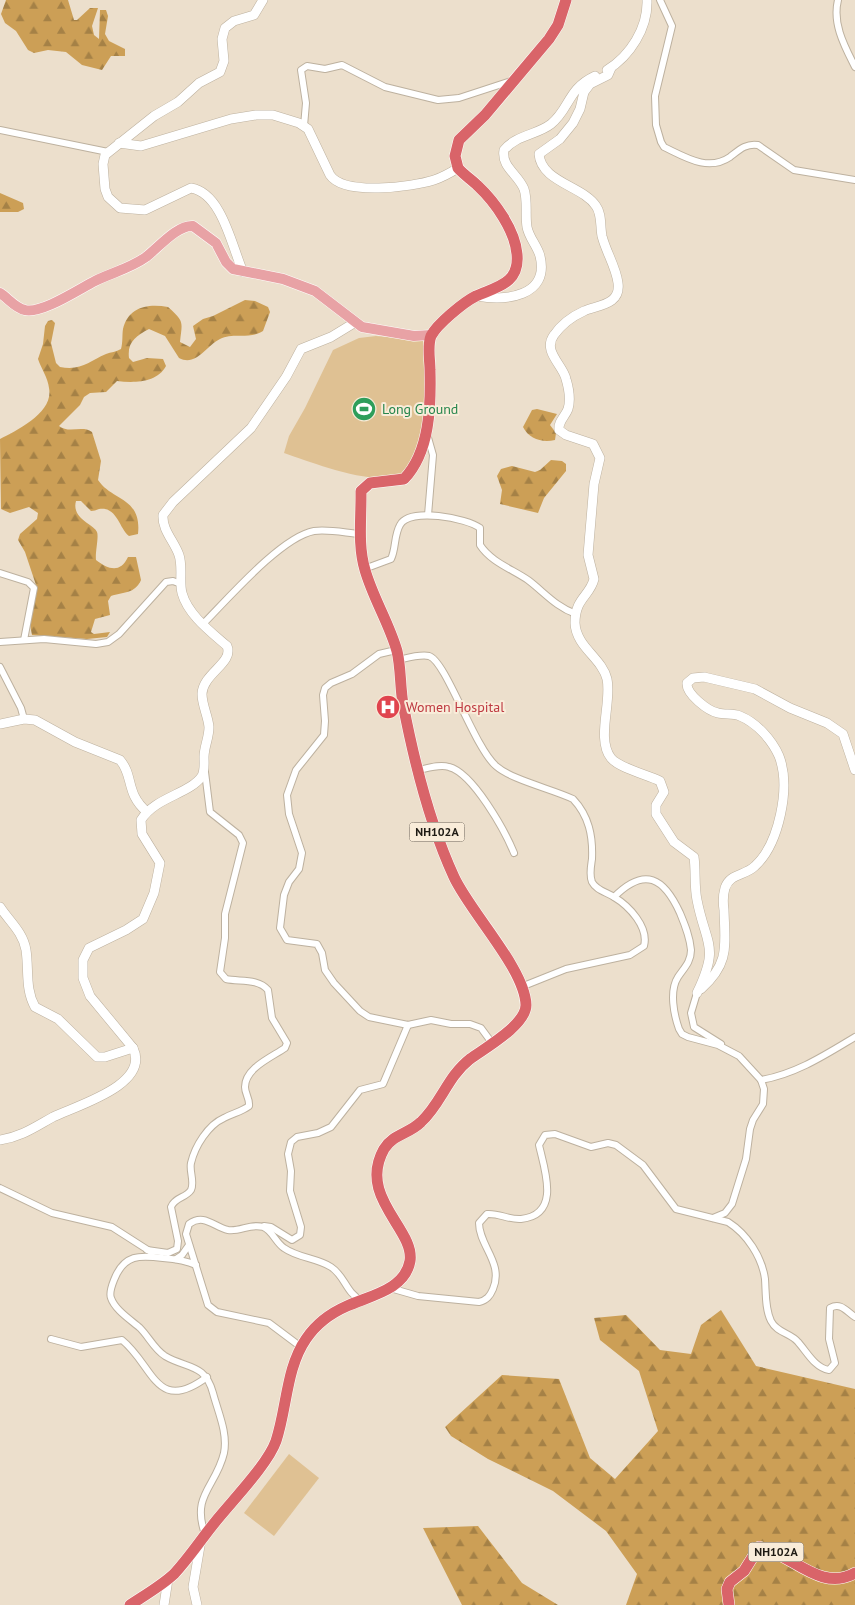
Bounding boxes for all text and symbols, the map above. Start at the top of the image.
sports icon: Long Ground [351,396,377,422]
place label: Long Ground [382,400,458,418]
hospital icon: Women Hospital [375,694,401,720]
place label: Women Hospital [406,698,504,716]
road number: NH102A [410,822,464,842]
road number: NH102A [748,1542,804,1561]

